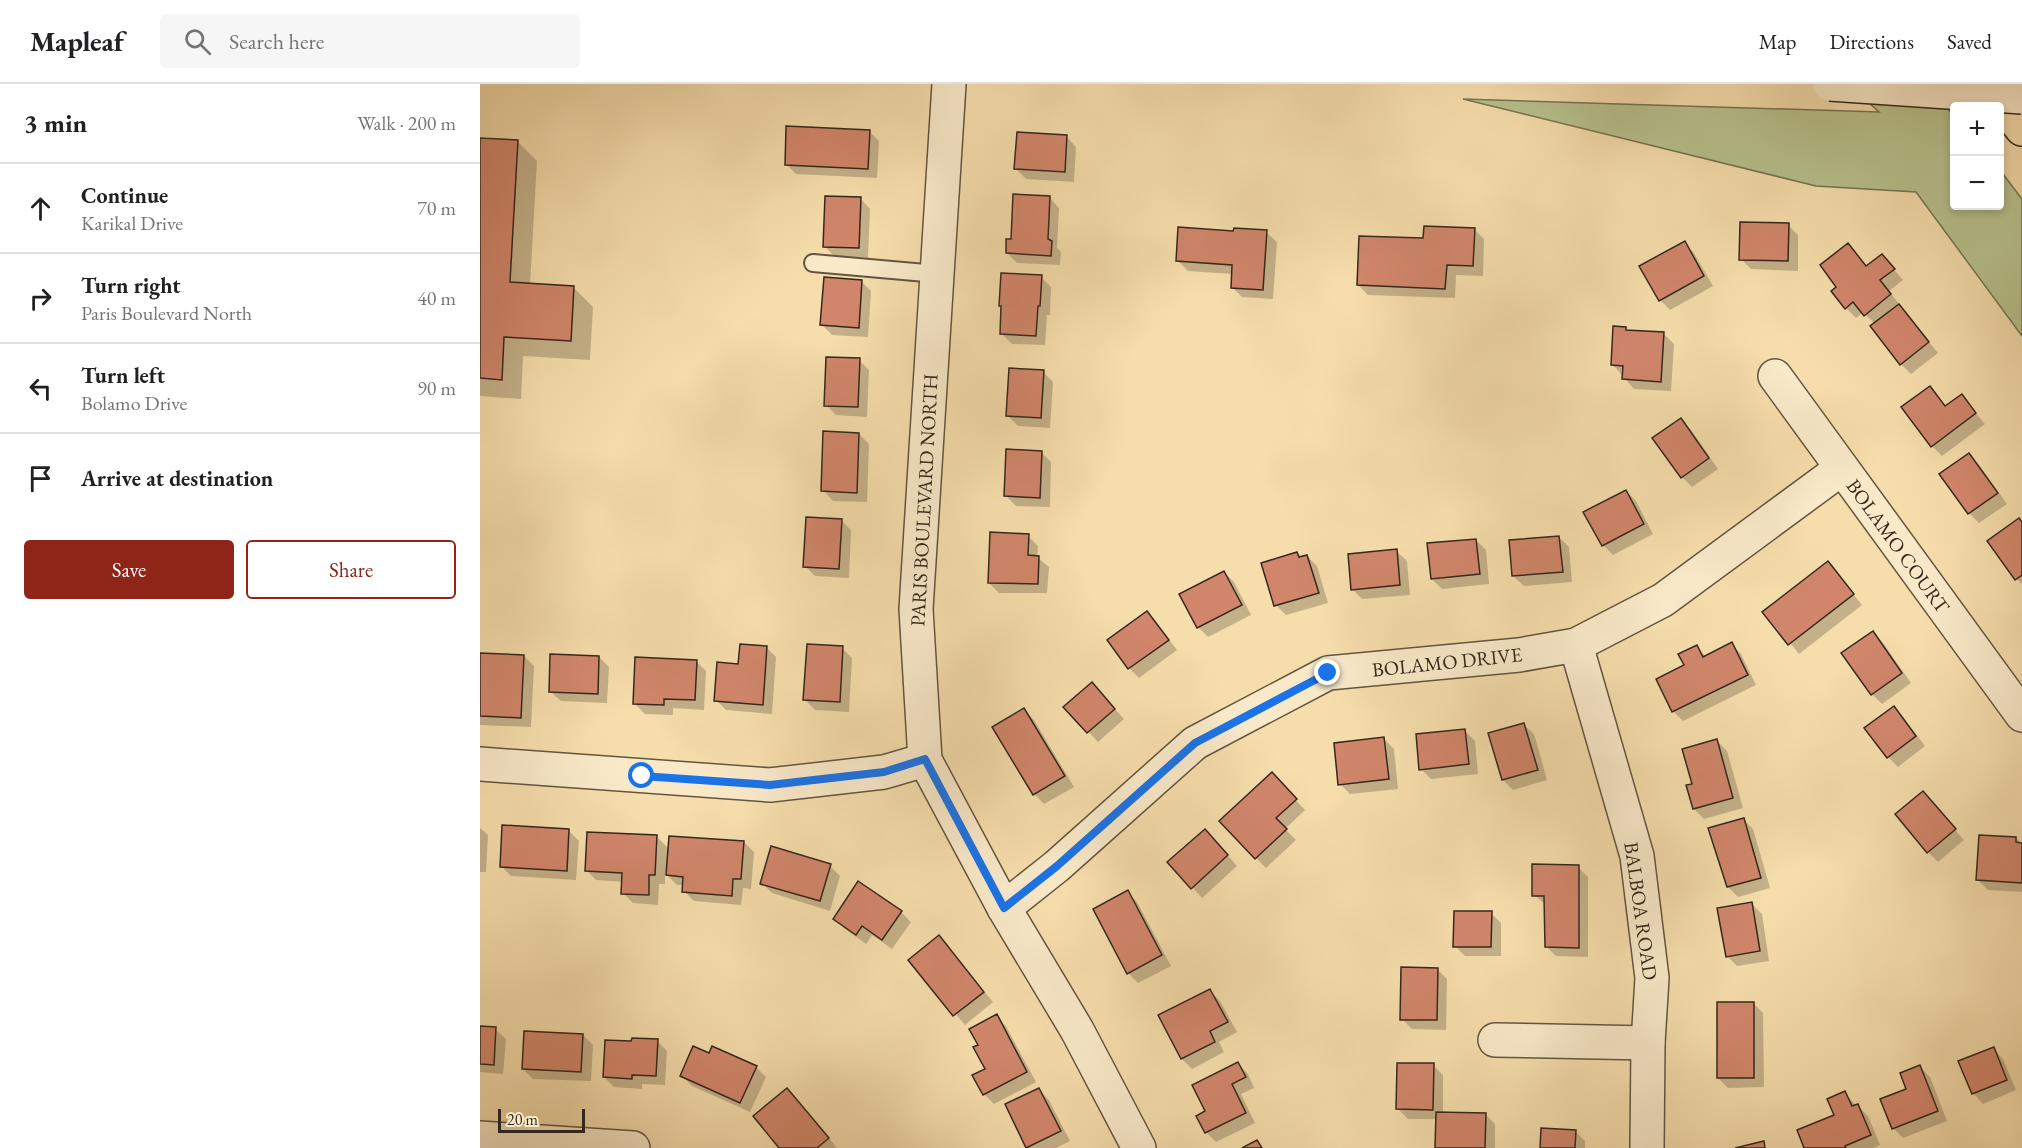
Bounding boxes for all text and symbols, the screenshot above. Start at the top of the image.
search box [160,14,580,68]
text: Mapleaf [30,23,124,59]
icon: search [181,25,214,58]
text: Search here [229,27,324,56]
text: Map [1759,28,1796,55]
text: Directions [1829,28,1914,55]
text: Saved [1947,28,1992,55]
map controls [1950,102,2004,210]
button: + [1950,102,2004,156]
text: 3 min [24,106,87,140]
text: Walk · 200 m [357,110,456,136]
button: − [1950,156,2004,210]
text: Continue [81,181,168,210]
icon: ahead [24,192,57,225]
text: 70 m [417,195,456,221]
text: Karikal Drive [81,210,183,236]
text: Turn right [81,271,180,300]
icon: right [24,282,57,315]
text: 40 m [417,285,456,311]
text: Paris Boulevard North [81,300,252,326]
text: Turn left [81,361,165,390]
icon: left [24,372,57,405]
street label: PARIS BOULEVARD NORTH [904,373,944,627]
text: 90 m [417,375,456,401]
text: Bolamo Drive [81,390,187,416]
icon: arrive [24,462,57,495]
text: Arrive at destination [81,464,273,493]
street label: BOLAMO COURT [1841,474,1956,619]
button: Save [24,540,234,599]
button: Share [246,540,456,599]
street label: BOLAMO DRIVE [1371,641,1523,683]
route end [1314,659,1340,685]
route start [628,762,654,788]
street label: BALBOA ROAD [1618,840,1664,982]
scale bar [498,1106,585,1134]
text: 20 m [507,1109,538,1130]

